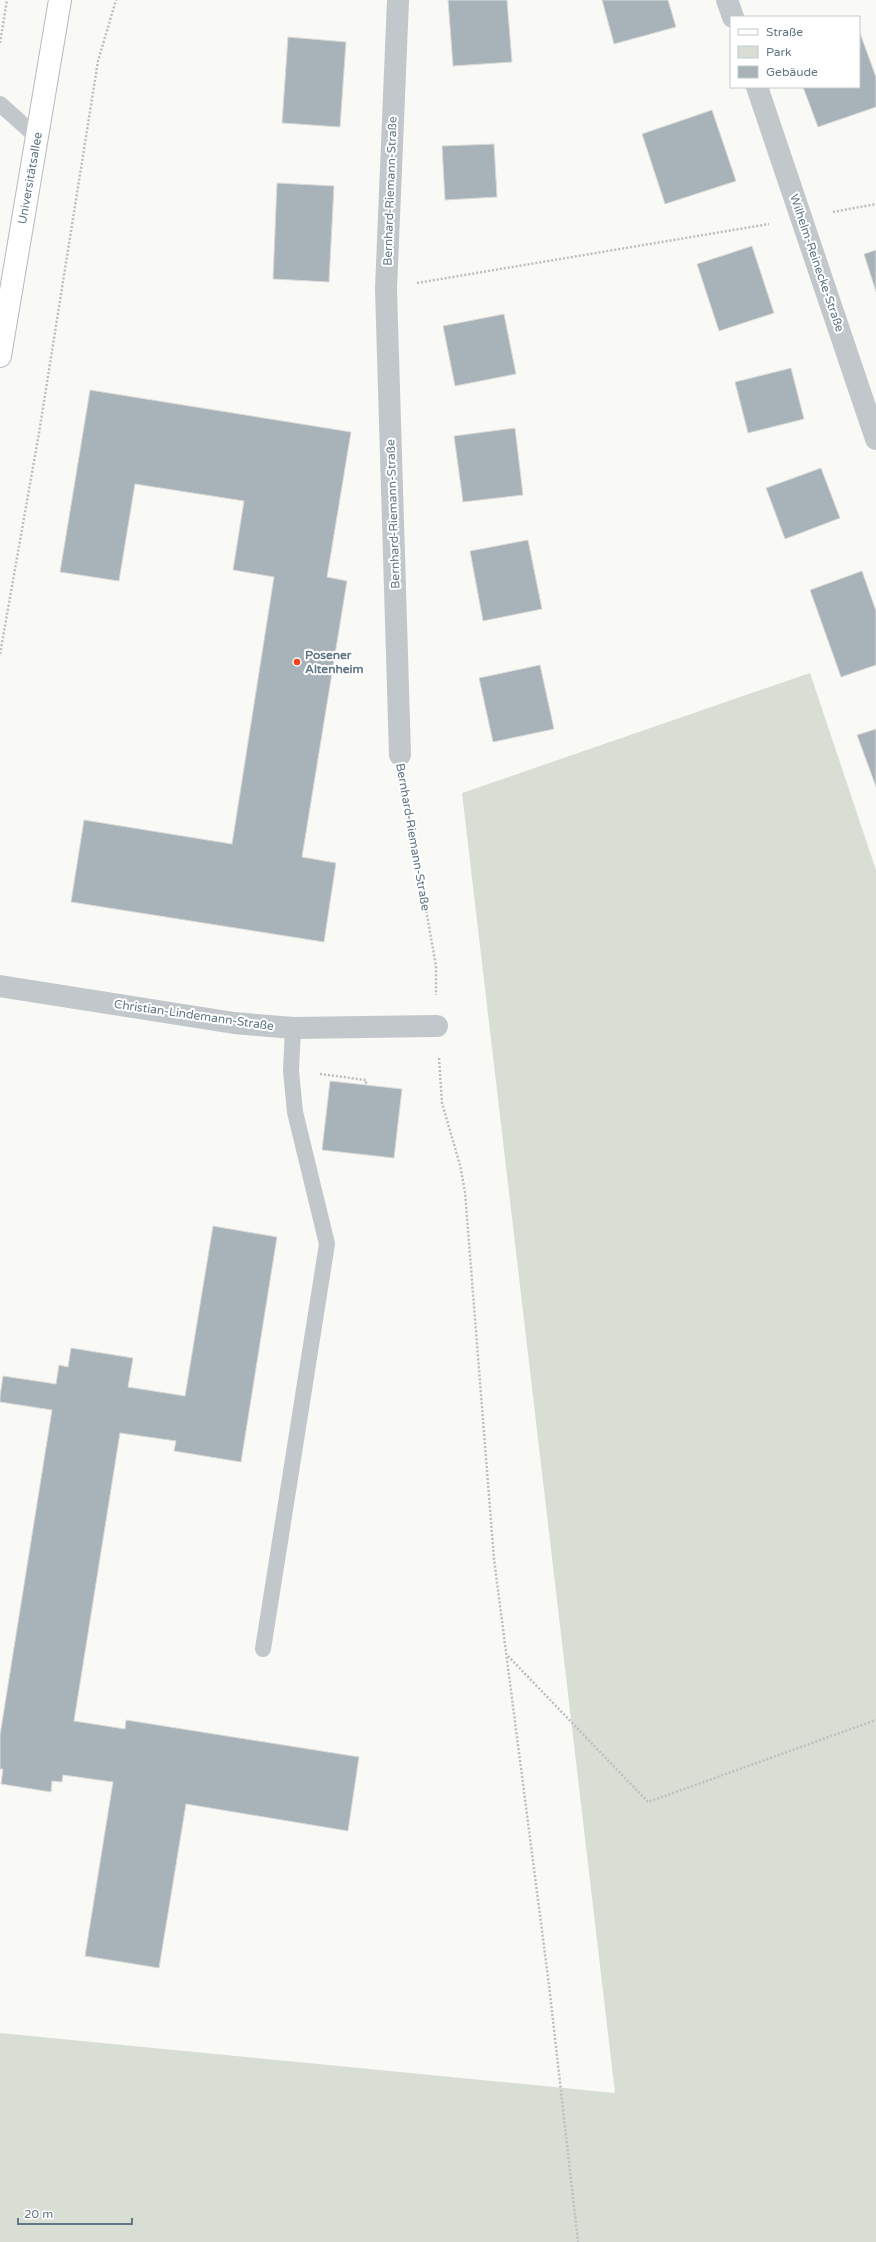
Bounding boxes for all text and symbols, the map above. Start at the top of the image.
legend [730,16,860,88]
text: Straße [766,25,803,39]
text: Park [766,45,792,59]
text: Gebäude [766,65,818,79]
street label: Bernhard-Riemann-Straße [380,116,400,266]
street label: Universitätsallee [15,131,45,225]
street label: Wilhelm-Reinecke-Straße [787,192,847,334]
street label: Bernhard-Riemann-Straße [383,439,403,589]
place label: Posener Altenheim [305,648,364,676]
marker: Posener Altenheim [292,657,302,667]
street label: Bernhard-Riemann-Straße [393,762,433,912]
street label: Christian-Lindemann-Straße [113,997,275,1033]
scale bar [18,2200,132,2226]
text: 20 m [24,2207,53,2221]

